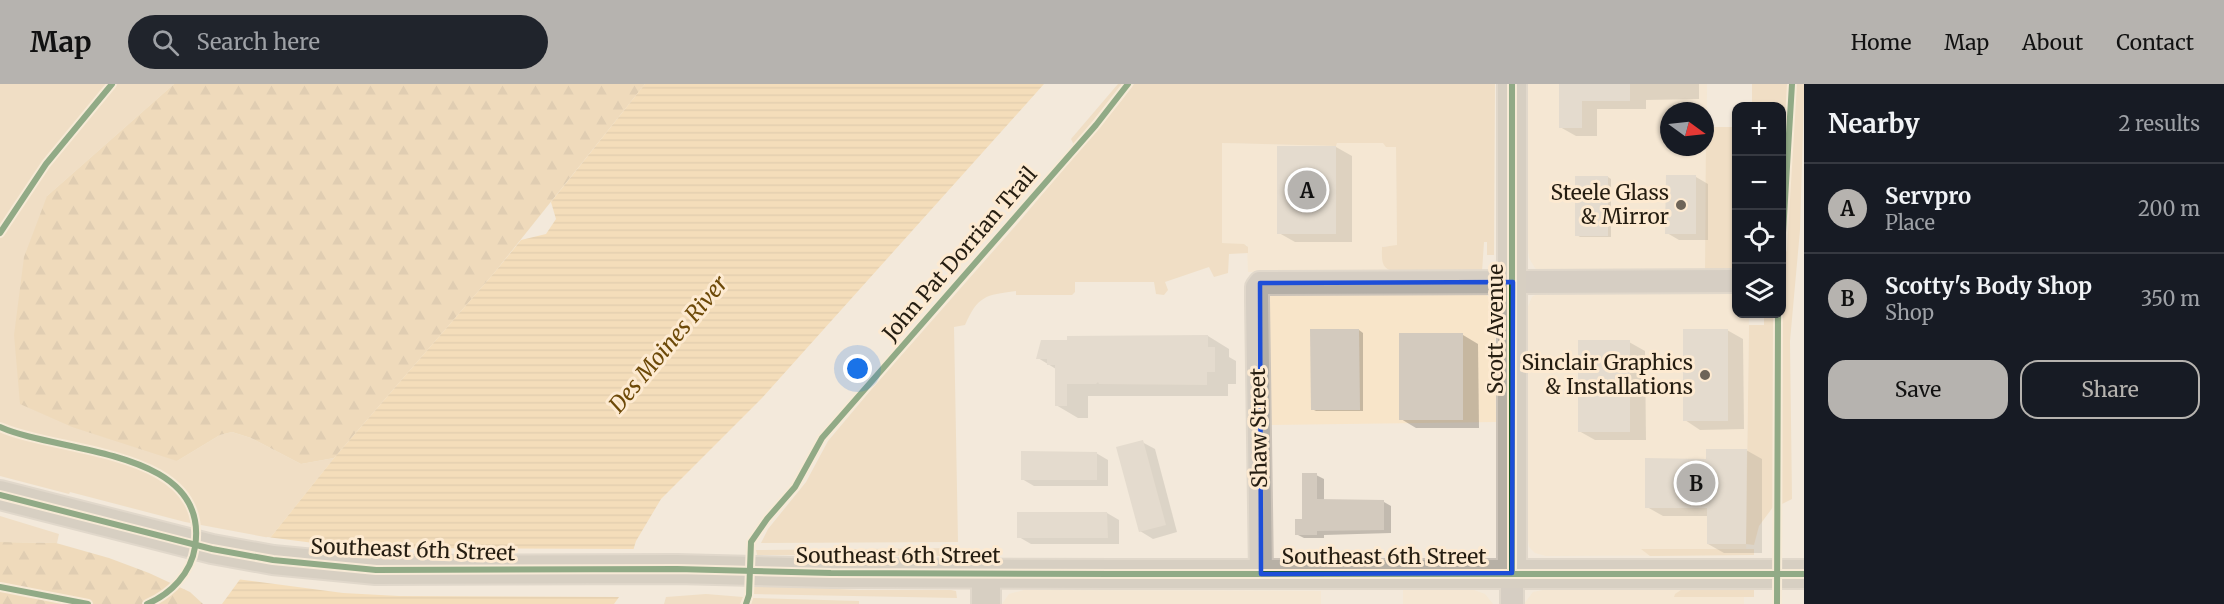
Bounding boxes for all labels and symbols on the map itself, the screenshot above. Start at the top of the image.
north arrow [1660,102,1714,156]
street label: John Pat Dorrian Trail [876,161,1043,347]
pin: A [1288,168,1326,212]
place label: Steele Glass & Mirror [1551,179,1669,230]
marker: Steele Glass & Mirror [1674,198,1688,212]
street label: Scott Avenue [1482,264,1509,394]
water label: Des Moines River [602,269,734,419]
place label: Sinclair Graphics & Installations [1521,349,1693,400]
your location [843,354,872,383]
street label: Shaw Street [1244,368,1273,488]
marker: Sinclair Graphics & Installations [1698,368,1712,382]
pin: B [1676,460,1716,506]
street label: Southeast 6th Street [310,532,516,567]
street label: Southeast 6th Street [795,542,1001,569]
street label: Southeast 6th Street [1281,543,1487,570]

